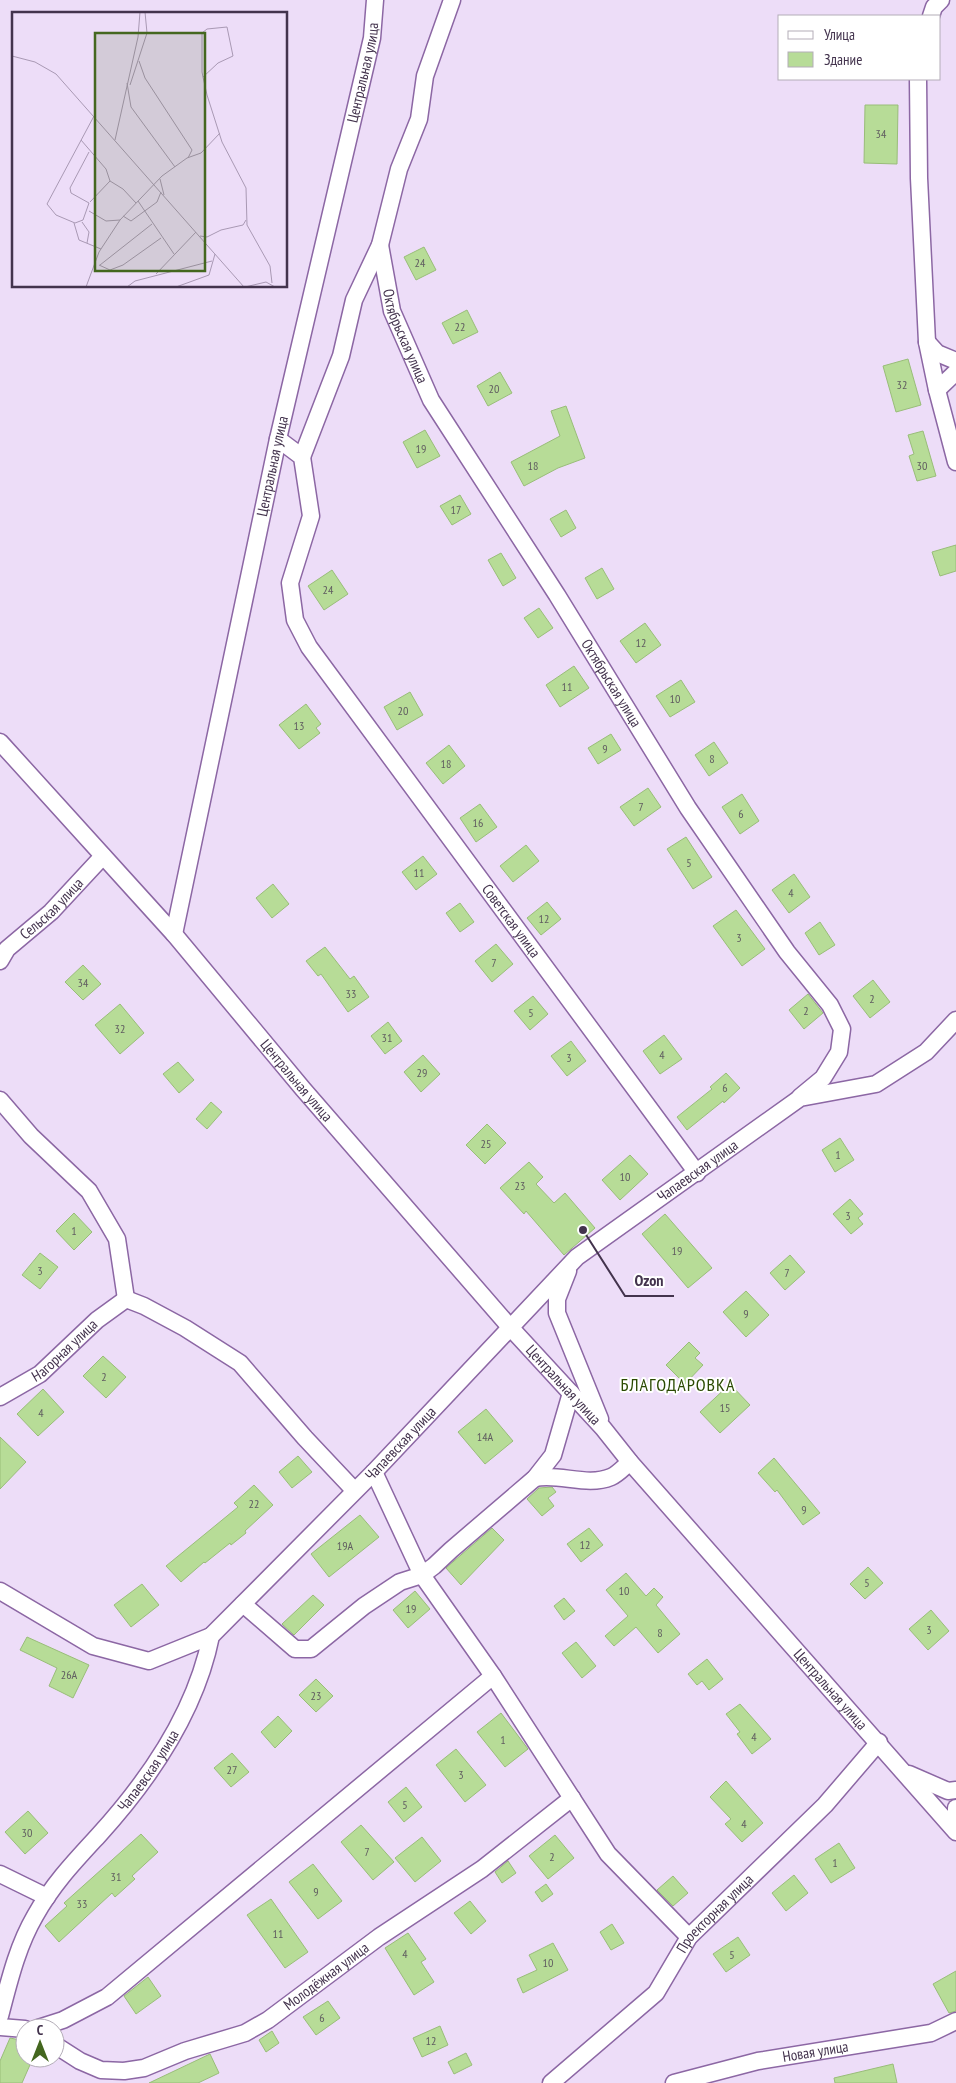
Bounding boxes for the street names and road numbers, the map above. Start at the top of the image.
street label: Центральная улица [342,22,382,125]
street label: Октябрьская улица [379,287,432,386]
street label: Центральная улица [252,414,292,518]
street label: Октябрьская улица [577,635,646,731]
street label: Сельская улица [16,874,87,943]
street label: Советская улица [478,880,545,961]
street label: Центральная улица [257,1035,337,1125]
street label: Чапаевская улица [653,1135,742,1206]
street label: Нагорная улица [28,1315,101,1386]
street label: Центральная улица [522,1341,605,1429]
street label: Чапаевская улица [361,1402,440,1484]
street label: Центральная улица [790,1644,872,1734]
street label: Чапаевская улица [113,1726,183,1815]
street label: Проекторная улица [672,1870,757,1956]
street label: Молодёжная улица [280,1938,372,2014]
street label: Новая улица [781,2037,850,2066]

